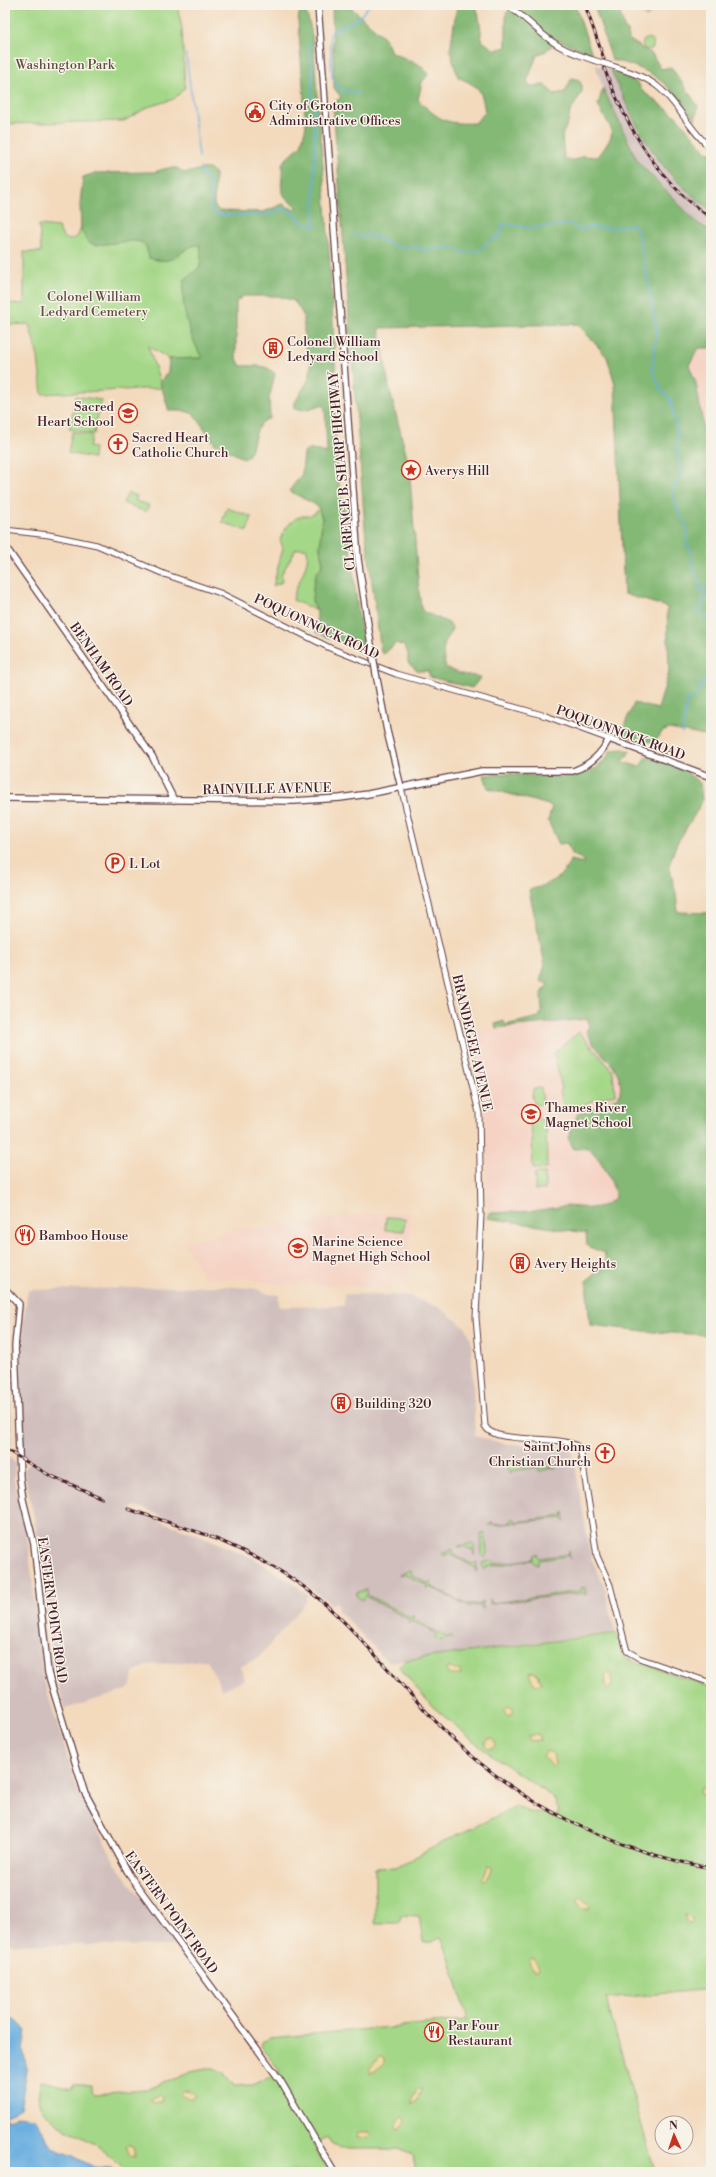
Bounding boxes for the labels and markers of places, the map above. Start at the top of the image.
place label: City of Groton Administrative Offices [268,98,401,129]
public building icon: City of Groton Administrative Offices [244,101,266,123]
place label: Colonel William Ledyard School [287,334,381,365]
building icon: Colonel William Ledyard School [262,337,284,359]
place label: Sacred Heart School [37,399,115,430]
school or university icon: Sacred Heart School [117,402,139,424]
place label: Sacred Heart Catholic Church [132,430,229,461]
church icon: Sacred Heart Catholic Church [107,433,129,455]
place icon: Averys Hill [400,459,422,481]
place label: Averys Hill [424,463,489,479]
parking icon: L Lot [104,852,126,874]
place label: L Lot [129,856,161,872]
place label: Thames River Magnet School [545,1100,632,1131]
school or university icon: Thames River Magnet School [520,1103,542,1125]
restaurant icon: Bamboo House [14,1224,36,1246]
place label: Bamboo House [38,1228,129,1244]
place label: Marine Science Magnet High School [312,1234,431,1265]
school or university icon: Marine Science Magnet High School [287,1237,309,1259]
building icon: Avery Heights [509,1252,531,1274]
place label: Avery Heights [533,1256,617,1272]
building icon: Building 320 [330,1392,352,1414]
place label: Building 320 [354,1396,432,1412]
place label: Saint Johns Christian Church [489,1439,591,1470]
church icon: Saint Johns Christian Church [594,1442,616,1464]
place label: Par Four Restaurant [448,2018,513,2049]
restaurant icon: Par Four Restaurant [423,2021,445,2043]

